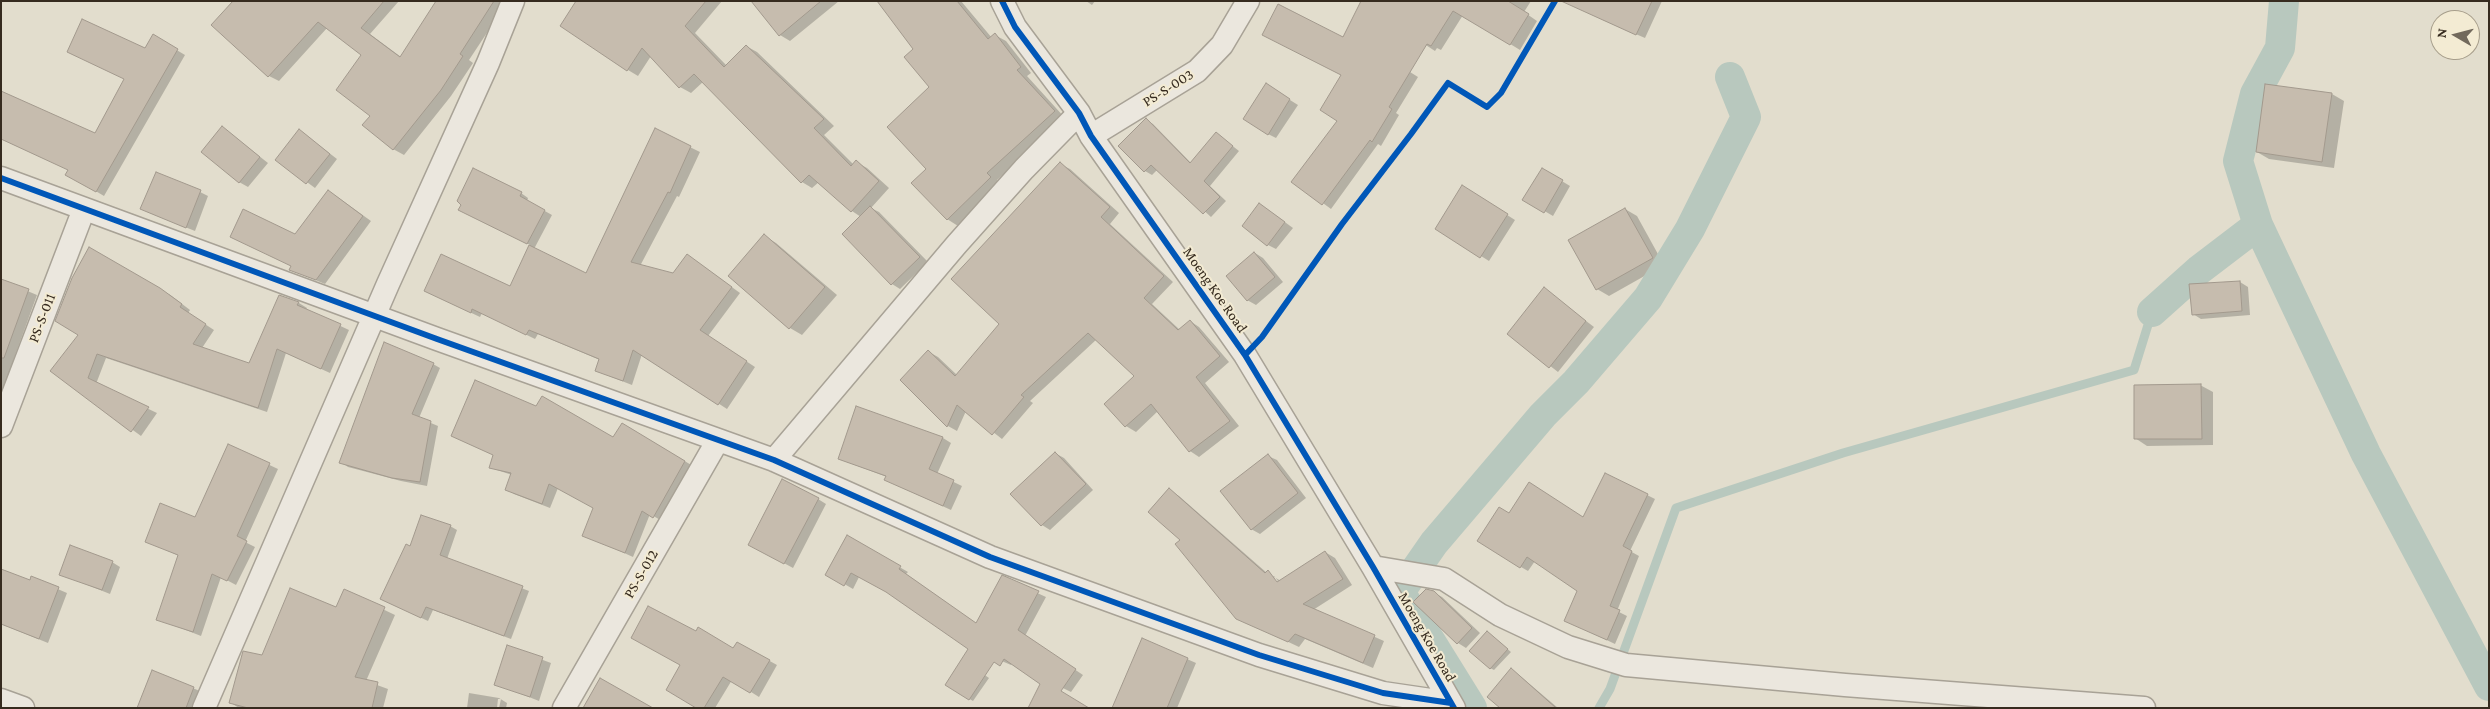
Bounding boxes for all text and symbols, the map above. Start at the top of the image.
north arrow [2430,10,2480,60]
text: N [2433,27,2450,39]
street label: PS-S-003 [1139,65,1197,111]
street label: Moeng Koe Road [1179,244,1251,336]
street label: PS-S-011 [24,291,60,345]
street label: PS-S-012 [620,546,662,602]
street label: Moeng Koe Road [1394,589,1460,685]

